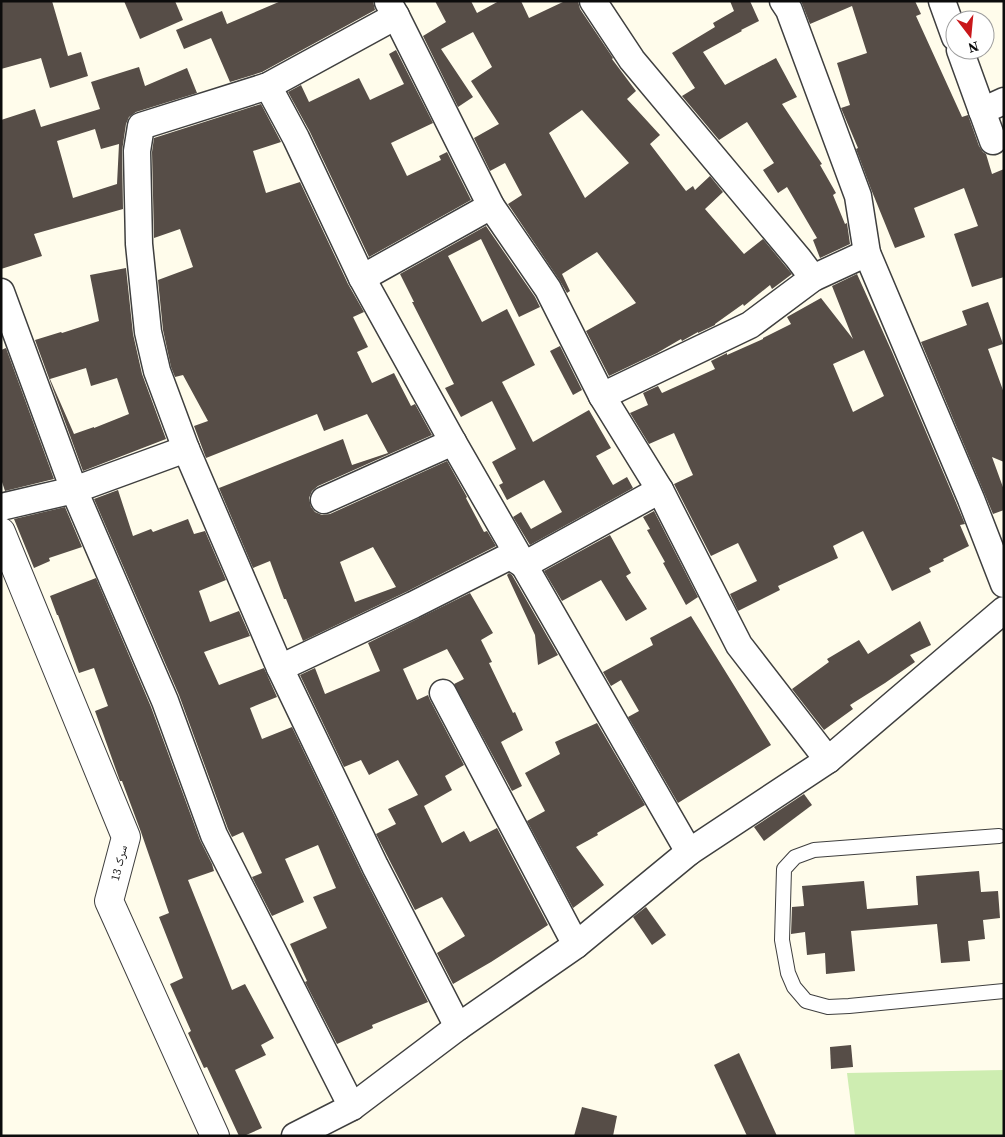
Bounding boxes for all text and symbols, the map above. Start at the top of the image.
north arrow [945,10,995,60]
text: N [966,36,981,59]
street label: سرک 13 [107,843,131,883]

